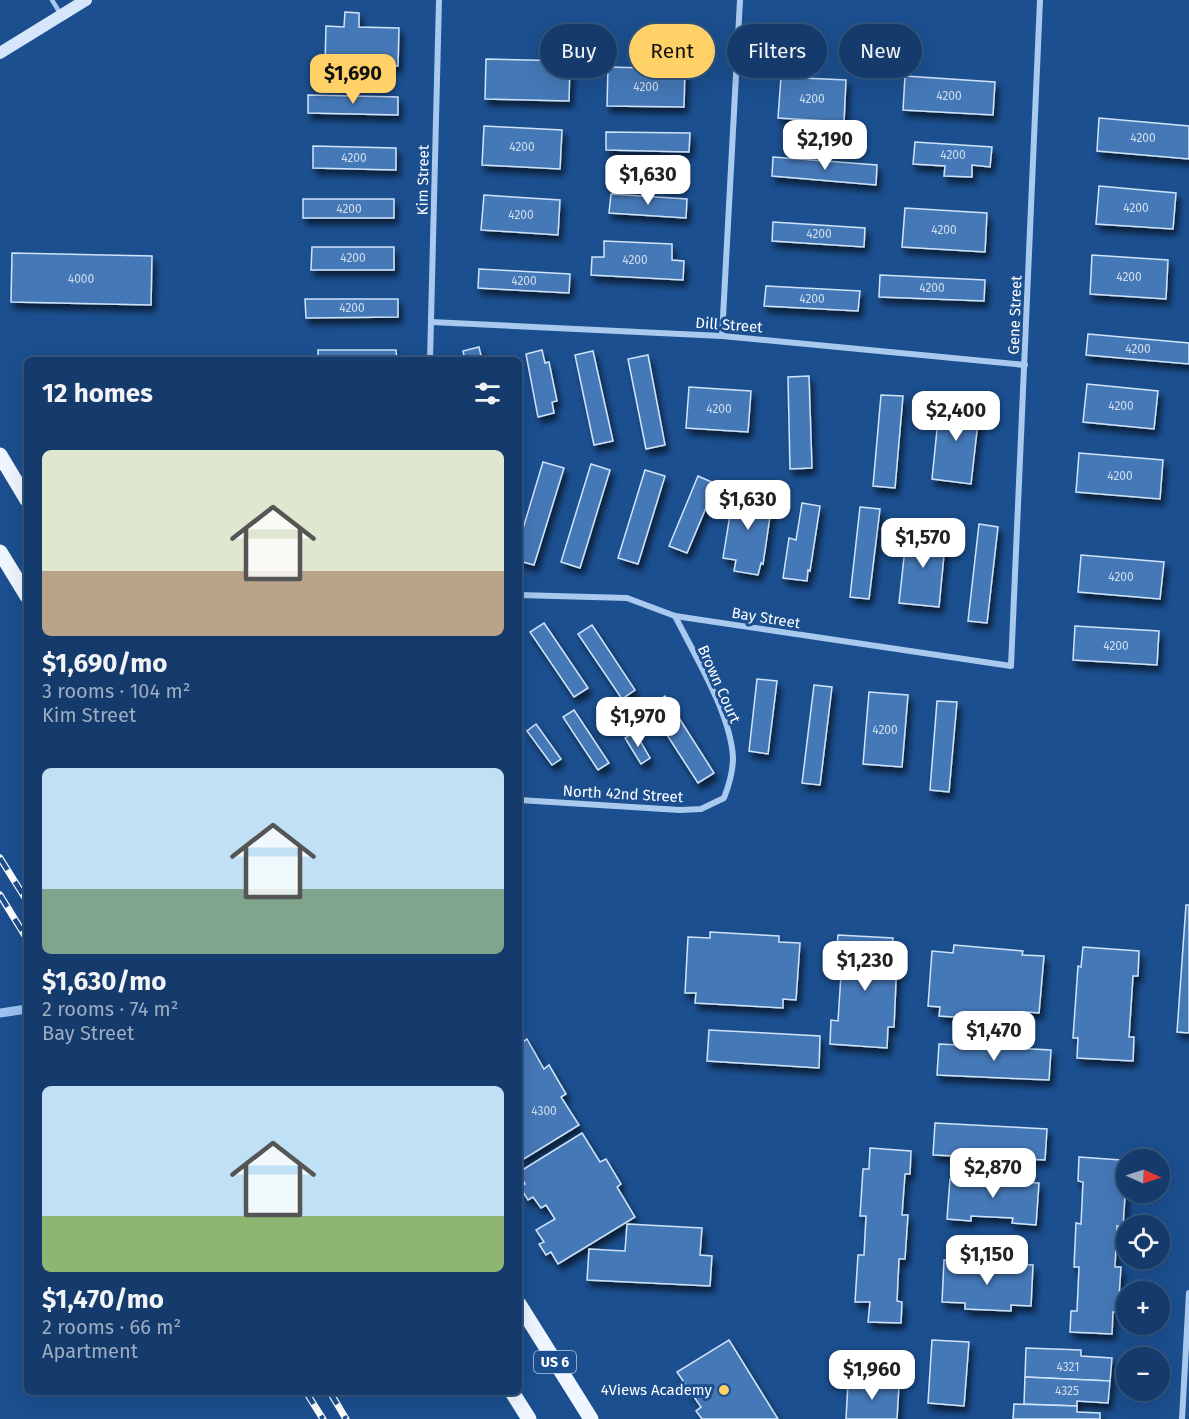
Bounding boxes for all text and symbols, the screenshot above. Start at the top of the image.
chip: Buy [540,24,617,78]
chip: Rent [629,24,715,78]
chip: Filters [727,24,827,78]
chip: New [839,24,922,78]
pin: $1,690 [304,54,402,105]
text: $1,690 [324,61,382,85]
house number: 4200 [633,80,659,94]
house number: 4200 [936,89,962,103]
house number: 4200 [799,92,825,106]
pin: $2,190 [776,120,874,171]
text: $2,190 [797,127,853,151]
house number: 4200 [1130,131,1156,145]
house number: 4200 [509,140,535,154]
street label: Kim Street [413,144,433,215]
house number: 4200 [940,148,966,162]
house number: 4200 [341,151,367,165]
pin: $1,630 [599,155,697,206]
text: $1,630 [619,162,677,186]
house number: 4200 [1123,201,1149,215]
house number: 4200 [336,202,362,216]
house number: 4200 [508,208,534,222]
house number: 4200 [931,223,957,237]
house number: 4200 [806,227,832,241]
house number: 4200 [340,251,366,265]
house number: 4200 [622,253,648,267]
house number: 4200 [1116,270,1142,284]
house number: 4000 [68,272,95,286]
house number: 4200 [511,274,537,288]
street label: Gene Street [1005,274,1025,355]
house number: 4200 [919,281,945,295]
house number: 4200 [799,292,825,306]
house number: 4200 [339,301,365,315]
street label: Dill Street [695,314,764,336]
house number: 4200 [1125,342,1151,356]
icon: filters [471,377,504,410]
text: 12 homes [42,378,153,409]
pin: $2,400 [907,391,1005,442]
text: $2,400 [926,398,986,422]
house number: 4200 [1108,399,1134,413]
house number: 4200 [706,402,732,416]
house number: 4200 [1107,469,1133,483]
pin: $1,630 [699,480,797,531]
text: $1,630 [719,487,777,511]
icon: home [219,489,327,597]
pin: $1,570 [874,518,972,569]
text: $1,570 [895,525,951,549]
house number: 4200 [1108,570,1134,584]
street label: Bay Street [730,604,802,632]
house number: 4200 [1103,639,1129,653]
street label: Brown Court [694,642,744,726]
text: $1,690/mo [42,648,167,679]
text: 3 rooms · 104 m² [42,679,190,703]
pin: $1,970 [589,697,687,748]
text: Kim Street [42,703,136,727]
text: $1,970 [610,704,666,728]
house number: 4200 [872,723,898,737]
street label: North 42nd Street [562,782,684,806]
icon: home [219,807,327,915]
pin: $1,230 [816,941,914,992]
text: $1,230 [837,948,893,972]
text: $1,630/mo [42,966,166,997]
text: 2 rooms · 74 m² [42,997,179,1021]
pin: $1,470 [945,1011,1043,1062]
text: $1,470 [966,1018,1022,1042]
text: Bay Street [42,1021,134,1045]
house number: 4300 [531,1104,557,1118]
icon: home [219,1125,327,1233]
pin: $2,870 [944,1148,1042,1199]
north arrow [1116,1149,1170,1203]
map controls [1116,1149,1170,1401]
text: $2,870 [964,1155,1022,1179]
button: locate [1116,1215,1170,1269]
pin: $1,150 [938,1235,1036,1286]
text: $1,150 [960,1242,1014,1266]
button: + [1116,1281,1170,1335]
text: $1,470/mo [42,1284,164,1315]
text: 2 rooms · 66 m² [42,1315,181,1339]
text: Apartment [42,1339,138,1363]
button: − [1116,1347,1170,1401]
pin: $1,960 [823,1350,921,1401]
road number: US 6 [534,1351,576,1373]
text: $1,960 [843,1357,901,1381]
house number: 4321 [1057,1360,1079,1374]
place label: 4Views Academy [601,1381,713,1399]
marker: 4Views Academy [717,1383,731,1397]
house number: 4325 [1055,1384,1079,1398]

